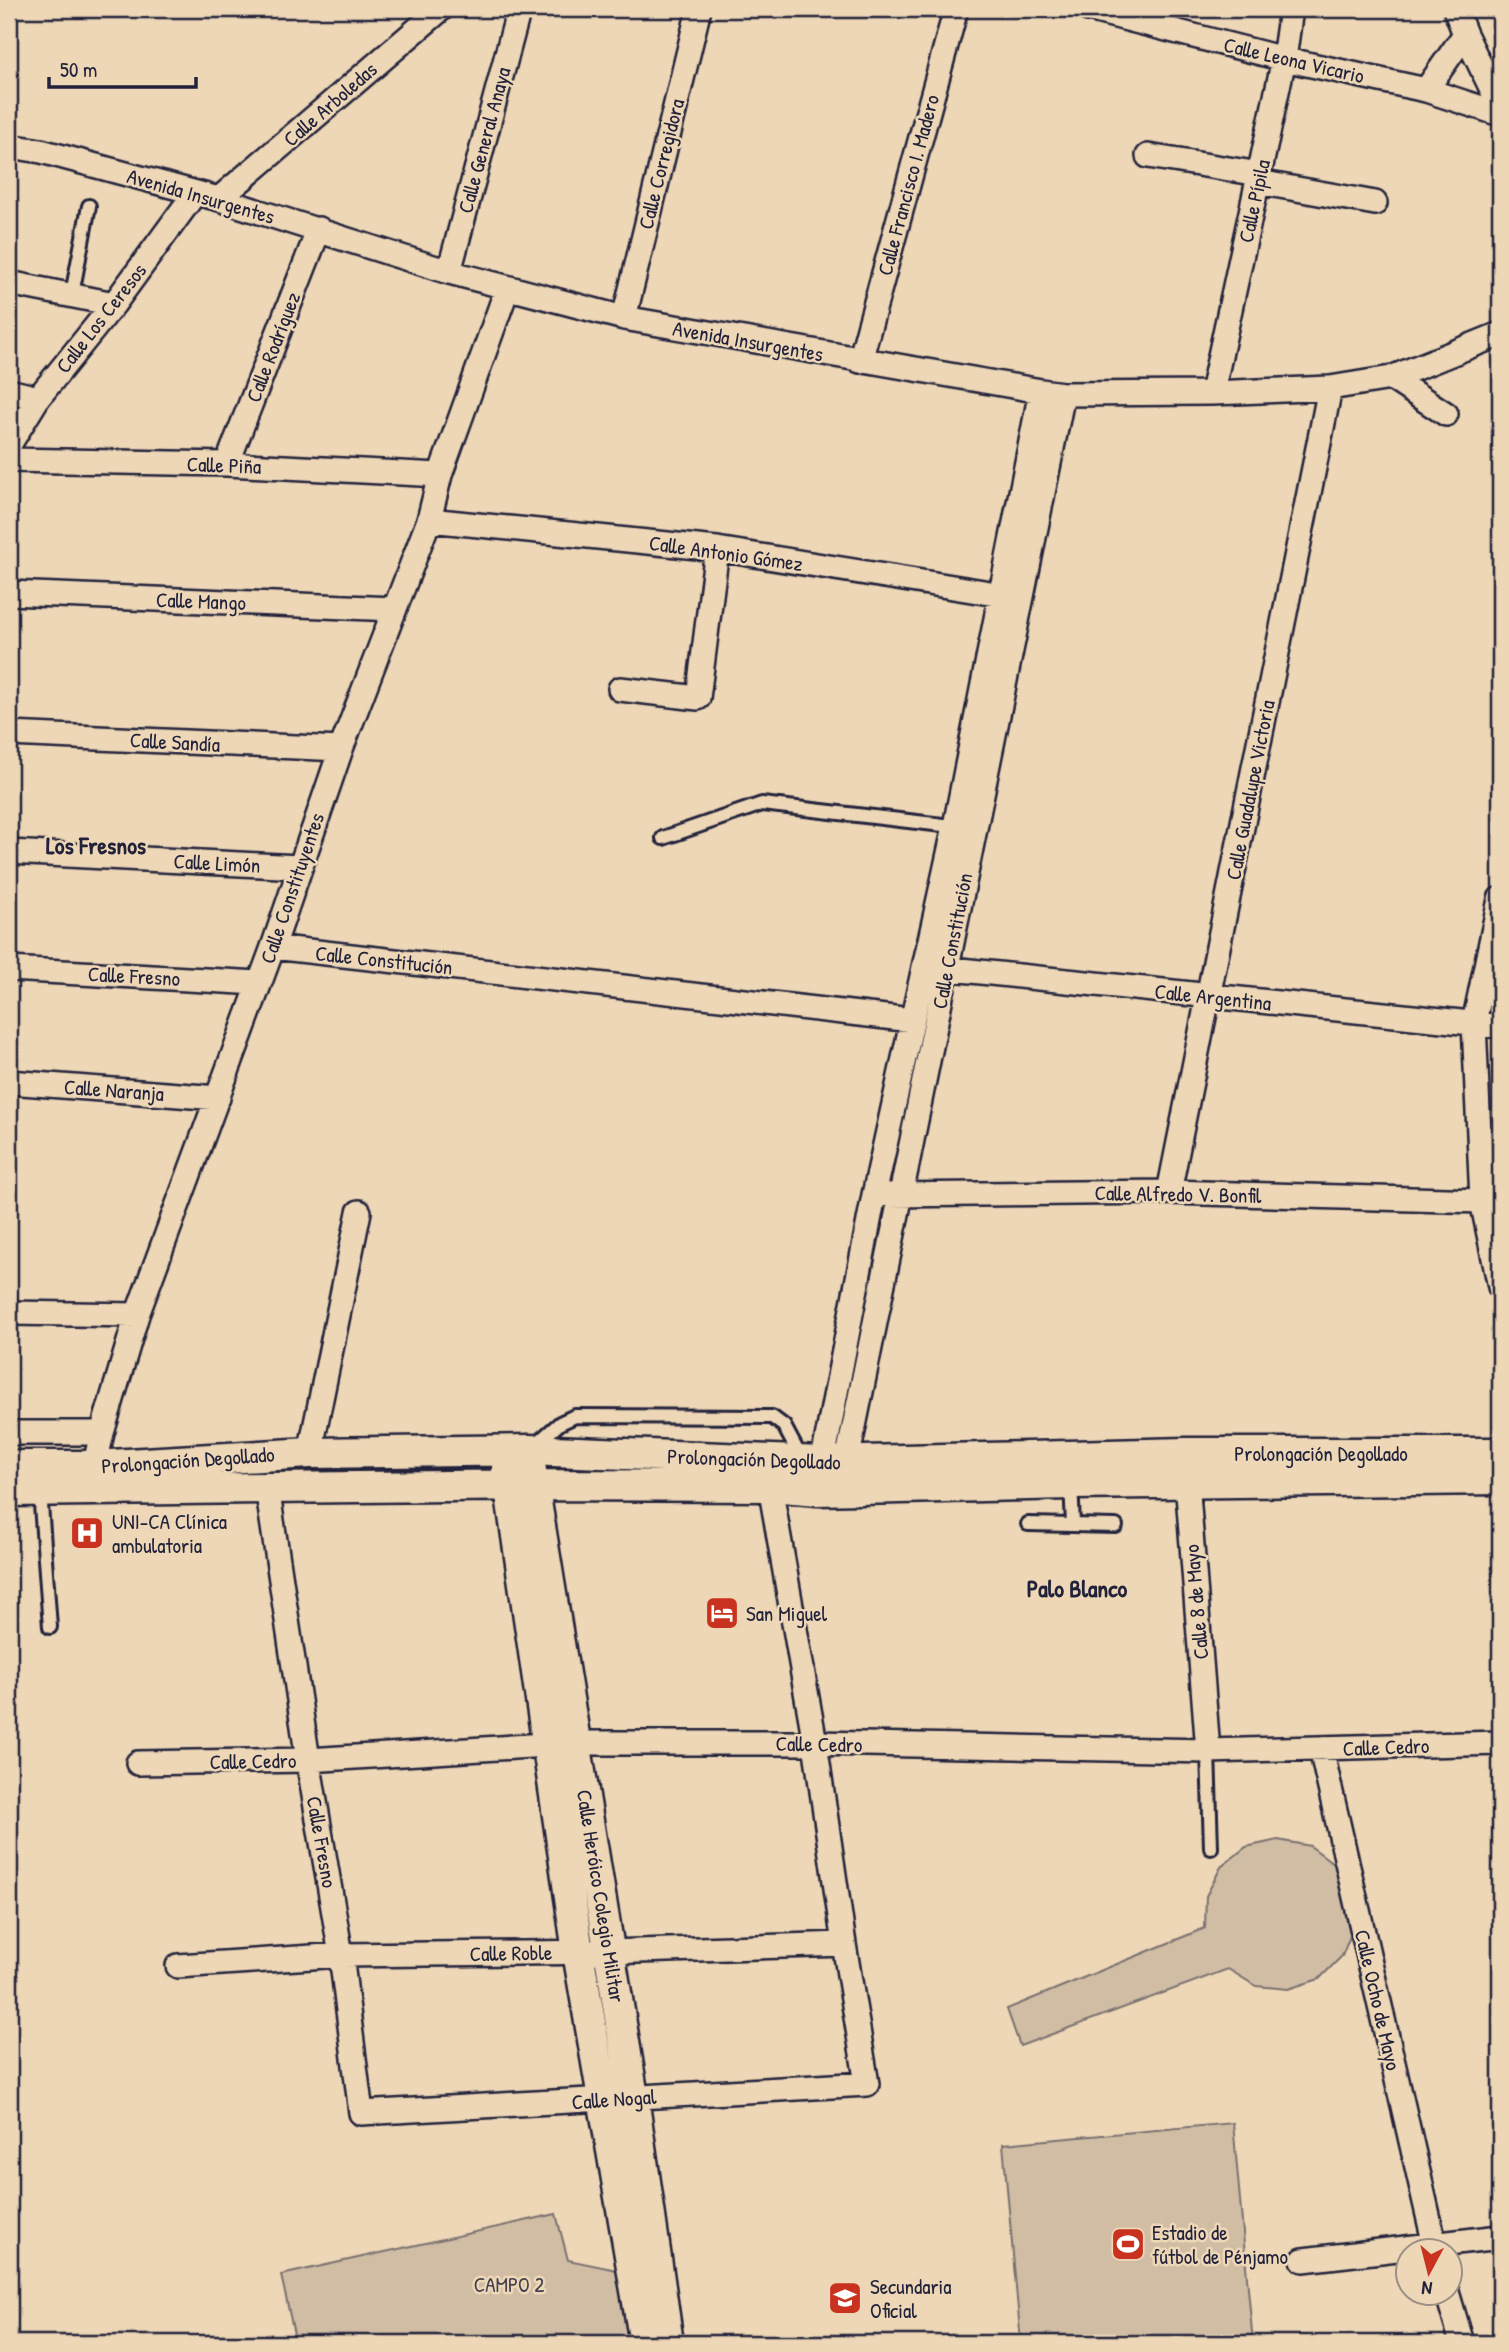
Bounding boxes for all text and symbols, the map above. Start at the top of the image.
street label: Calle Leona Vicario [1221,30,1367,90]
scale bar [49,46,196,90]
text: 50 m [60,55,97,84]
street label: Calle Arboledas [277,55,383,153]
street label: Calle General Anaya [451,64,517,216]
street label: Calle Francisco I. Madero [870,91,946,279]
street label: Calle Corregidora [631,96,691,232]
street label: Calle Pípila [1231,157,1277,245]
street label: Avenida Insurgentes [124,161,278,231]
street label: Calle Los Ceresos [49,257,153,379]
street label: Calle Rodríguez [239,288,307,406]
street label: Avenida Insurgentes [670,313,826,369]
street label: Calle Piña [186,449,262,481]
street label: Calle Antonio Gómez [647,528,805,578]
street label: Calle Mango [156,585,246,617]
street label: Calle Guadalupe Victoria [1218,698,1282,882]
street label: Calle Sandía [129,725,221,759]
street label: Calle Constituyentes [253,809,331,967]
district label: Los Fresnos [46,829,146,861]
street label: Calle Limón [173,846,261,880]
street label: Calle Constitución [925,871,979,1011]
street label: Calle Constitución [314,938,454,982]
street label: Calle Fresno [87,959,181,993]
street label: Calle Argentina [1153,976,1273,1018]
street label: Calle Naranja [63,1072,165,1108]
street label: Calle Alfredo V. Bonfil [1094,1178,1262,1210]
street label: Prolongación Degollado [100,1439,276,1481]
street label: Prolongación Degollado [1234,1439,1408,1468]
street label: Prolongación Degollado [667,1441,841,1477]
place label: UNI-CA Clínica ambulatoria [112,1507,227,1560]
hospital icon: UNI-CA Clínica ambulatoria [68,1514,106,1552]
street label: Calle 8 de Mayo [1177,1543,1215,1661]
district label: Palo Blanco [1027,1572,1127,1604]
hotel icon: San Miguel [703,1594,741,1632]
place label: San Miguel [746,1599,827,1628]
street label: Calle Cedro [775,1729,863,1759]
street label: Calle Cedro [1342,1731,1430,1763]
street label: Calle Cedro [209,1746,297,1776]
street label: Calle Heróico Colegio Militar [570,1787,632,2005]
street label: Calle Fresno [300,1794,344,1890]
street label: Calle Ocho de Mayo [1348,1927,1408,2073]
street label: Calle Roble [469,1938,553,1968]
street label: Calle Nogal [571,2082,658,2116]
place label: Estadio de fútbol de Pénjamo [1152,2218,1288,2271]
sports icon: Estadio de fútbol de Pénjamo [1109,2225,1147,2263]
north arrow [1394,2236,1464,2306]
park label: CAMPO 2 [474,2270,545,2299]
place label: Secundaria Oficial [870,2272,951,2325]
text: N [1420,2275,1434,2302]
school or university icon: Secundaria Oficial [826,2279,864,2317]

